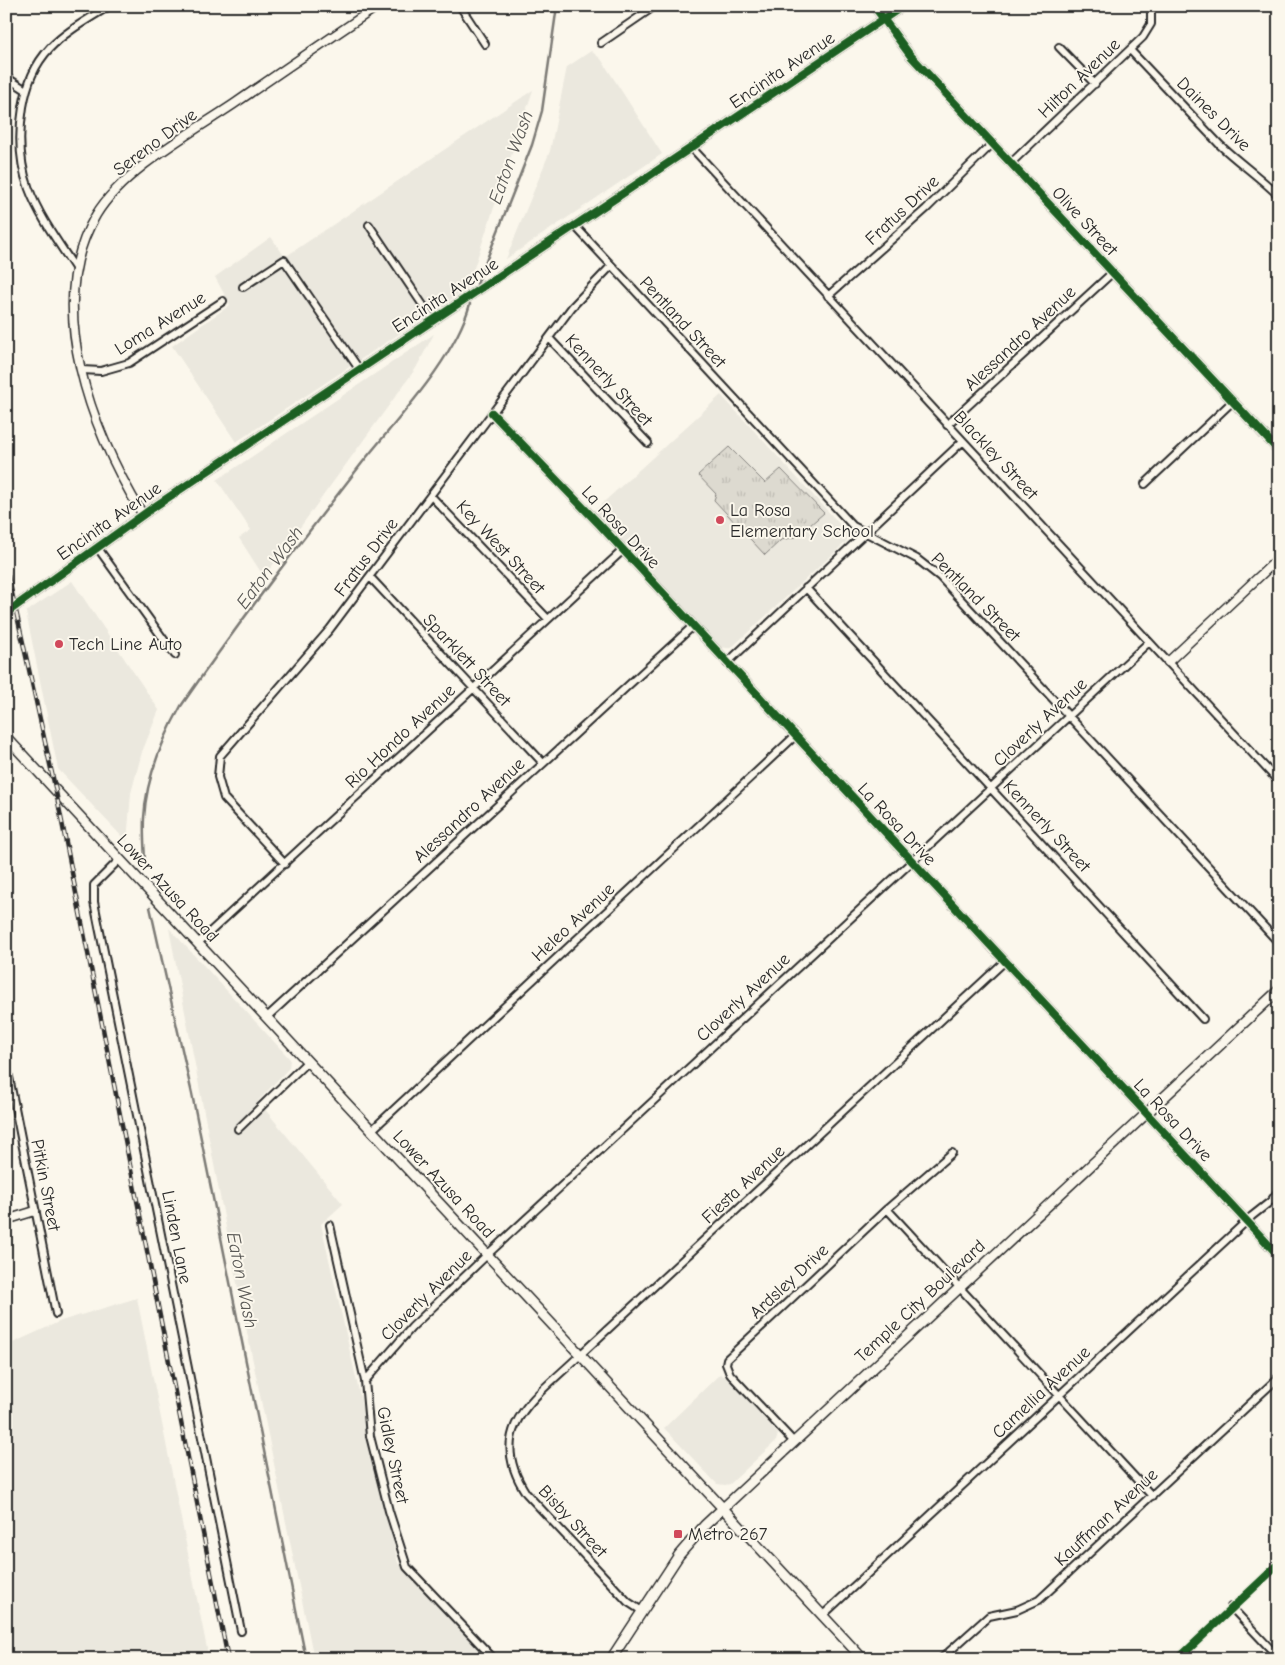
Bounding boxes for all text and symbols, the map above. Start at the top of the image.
street label: Encinita Avenue [726,27,839,113]
street label: Hilton Avenue [1034,34,1125,123]
street label: Daines Drive [1172,73,1255,156]
street label: Sereno Drive [109,104,201,181]
water label: Eaton Wash [484,108,538,207]
street label: Fratus Drive [861,171,944,250]
street label: Olive Street [1047,182,1123,261]
street label: Encinita Avenue [388,253,502,338]
street label: Pentland Street [635,272,731,373]
street label: Alessandro Avenue [960,281,1080,395]
street label: Loma Avenue [111,287,210,360]
street label: Kennerly Street [561,330,657,431]
street label: Blackley Street [949,407,1043,505]
street label: Encinita Avenue [53,478,165,565]
street label: La Rosa Drive [577,482,664,573]
street label: Key West Street [452,496,550,599]
place label: La Rosa Elementary School [730,500,874,542]
street label: Fratus Drive [330,514,403,601]
marker: La Rosa Elementary School [714,514,726,526]
water label: Eaton Wash [232,522,308,613]
street label: Pentland Street [927,548,1025,647]
street label: Sparklett Street [418,610,515,712]
place label: Tech Line Auto [69,634,182,655]
marker: Tech Line Auto [53,638,65,650]
street label: Cloverly Avenue [989,674,1092,771]
street label: Rio Hondo Avenue [341,680,460,793]
street label: Alessandro Avenue [409,753,529,867]
street label: Kennerly Street [999,776,1095,877]
street label: La Rosa Drive [853,779,940,870]
street label: Lower Azusa Road [112,830,223,947]
street label: Heleo Avenue [528,879,619,966]
street label: Cloverly Avenue [692,949,795,1046]
street label: La Rosa Drive [1129,1075,1216,1166]
street label: Lower Azusa Road [388,1126,499,1243]
street label: Pitkin Street [26,1137,65,1234]
street label: Fiesta Avenue [698,1141,789,1228]
street label: Linden Lane [157,1189,196,1285]
water label: Eaton Wash [222,1230,262,1330]
street label: Temple City Boulevard [851,1236,990,1367]
street label: Ardsley Drive [746,1240,833,1323]
street label: Cloverly Avenue [376,1245,476,1345]
street label: Camellia Avenue [988,1342,1095,1443]
street label: Gidley Street [372,1405,413,1506]
street label: Kauffman Avenue [1050,1464,1162,1571]
street label: Bisby Street [534,1481,612,1563]
place label: Metro 267 [688,1524,768,1545]
marker: Metro 267 [672,1528,684,1540]

